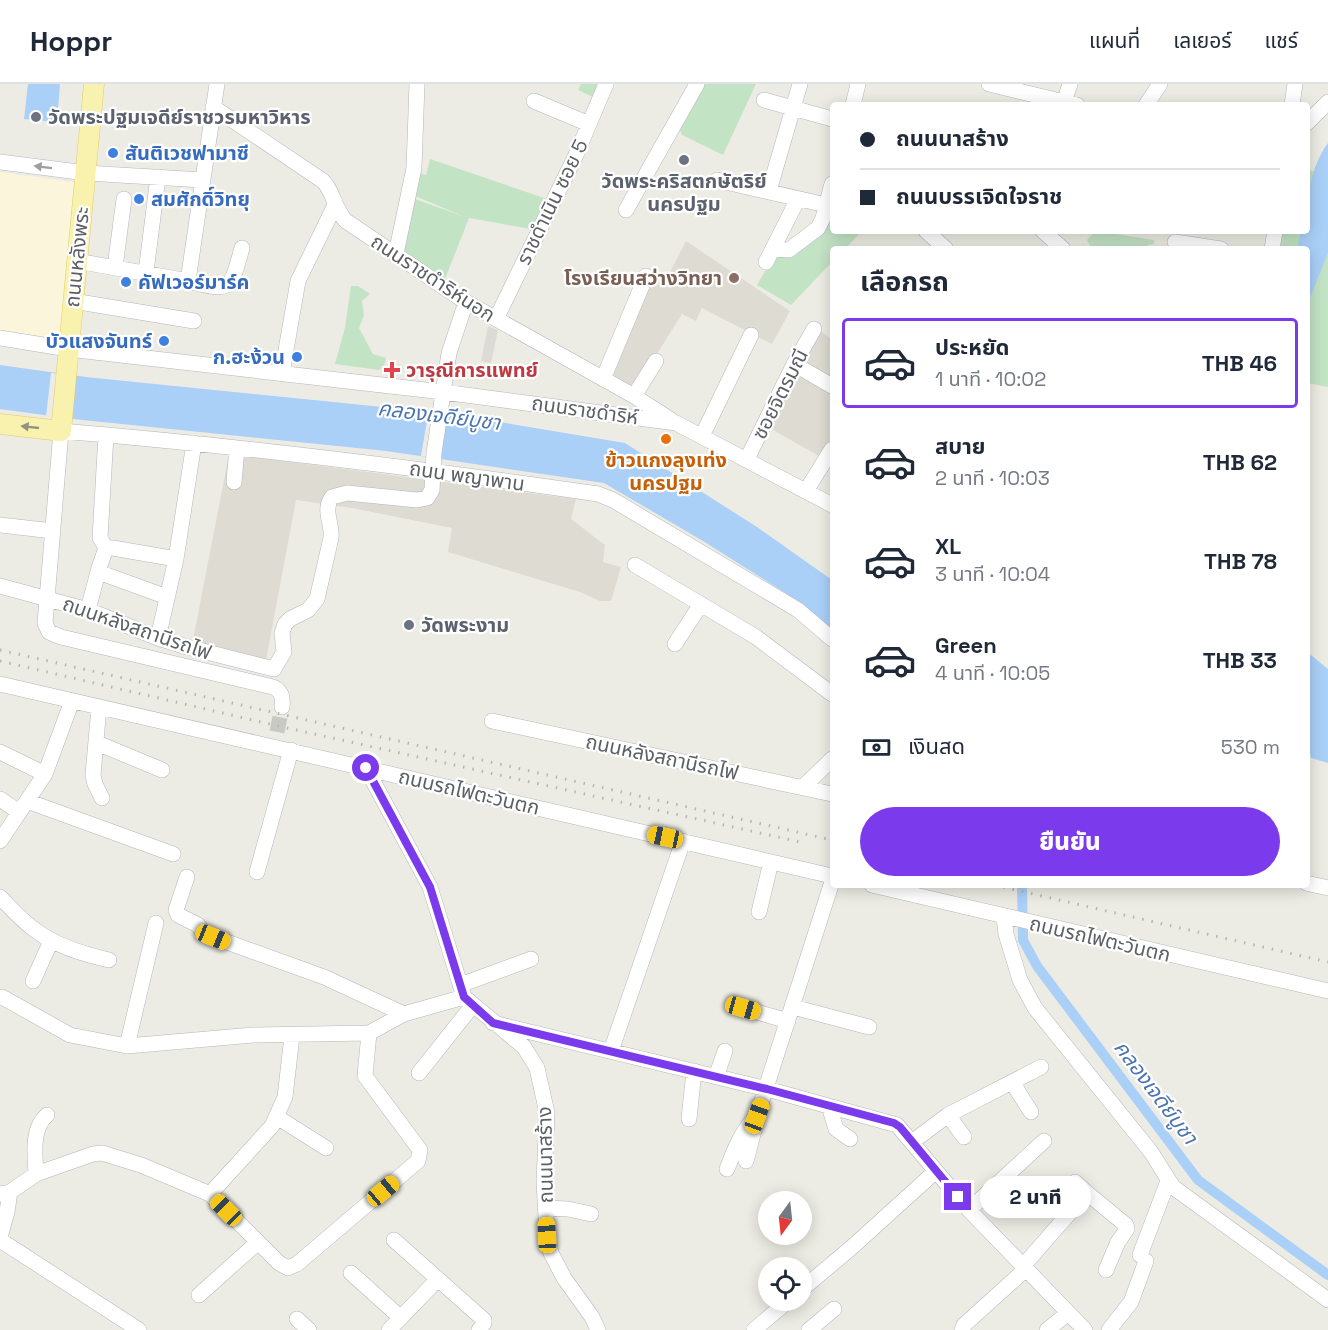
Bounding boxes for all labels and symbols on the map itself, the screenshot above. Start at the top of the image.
place label: วัดพระปฐมเจดีย์ราชวรมหาวิหาร [48,104,311,130]
marker: วัดพระปฐมเจดีย์ราชวรมหาวิหาร [29,110,43,124]
street label: ราชดำเนิน ซอย 5 [510,135,594,269]
place label: สันติเวชฟามาซี [125,140,249,166]
marker: สันติเวชฟามาซี [106,146,120,160]
marker: วัดพระคริสตกษัตริย์ นครปฐม [677,153,691,167]
one-way arrow [33,163,52,172]
place label: วัดพระคริสตกษัตริย์ นครปฐม [601,168,767,217]
place label: สมศักดิ์วิทยุ [151,186,250,212]
marker: สมศักดิ์วิทยุ [132,192,146,206]
street label: ถนนหลังพระ [59,205,95,309]
street label: ถนนราชดำริห์นอก [366,228,500,328]
place label: โรงเรียนสว่างวิทยา [564,265,722,291]
place label: คัฟเวอร์มาร์ค [138,269,249,295]
marker: โรงเรียนสว่างวิทยา [727,271,741,285]
marker: คัฟเวอร์มาร์ค [119,275,133,289]
place label: บัวแสงจันทร์ [45,328,152,354]
marker: บัวแสงจันทร์ [157,334,171,348]
place label: ก.ฮะง้วน [213,344,285,370]
street label: ซอยจิตรมณี [746,344,814,444]
marker: ก.ฮะง้วน [290,350,304,364]
place label: วารุณีการแพทย์ [406,357,538,383]
marker: วารุณีการแพทย์ [383,361,401,379]
street label: ถนนราชดำริห์ [530,390,640,430]
water label: คลองเจดีย์บูชา [376,394,503,436]
one-way arrow [21,423,40,432]
marker: ข้าวแกงลุงเท่ง นครปฐม [659,432,673,446]
place label: ข้าวแกงลุงเท่ง นครปฐม [605,447,727,496]
street label: ถนน พญาพาน [408,455,526,497]
street label: ถนนหลังสถานีรถไฟ [59,590,215,666]
place label: วัดพระงาม [421,612,509,638]
marker: วัดพระงาม [402,618,416,632]
street label: ถนนหลังสถานีรถไฟ [583,728,741,786]
route start [352,754,379,781]
street label: ถนนรถไฟตะวันตก [396,763,542,821]
car [646,824,684,850]
street label: ถนนรถไฟตะวันตก [1027,910,1173,968]
car [193,922,233,952]
car [723,994,763,1022]
water label: คลองเจดีย์บูชา [1108,1035,1205,1150]
car [742,1096,772,1136]
street label: ถนนนาสร้าง [531,1106,559,1204]
car [363,1173,403,1209]
callout: 2 นาที [979,1176,1090,1218]
route end [944,1183,971,1210]
car [207,1191,245,1229]
north arrow [758,1191,812,1245]
car [537,1217,557,1253]

